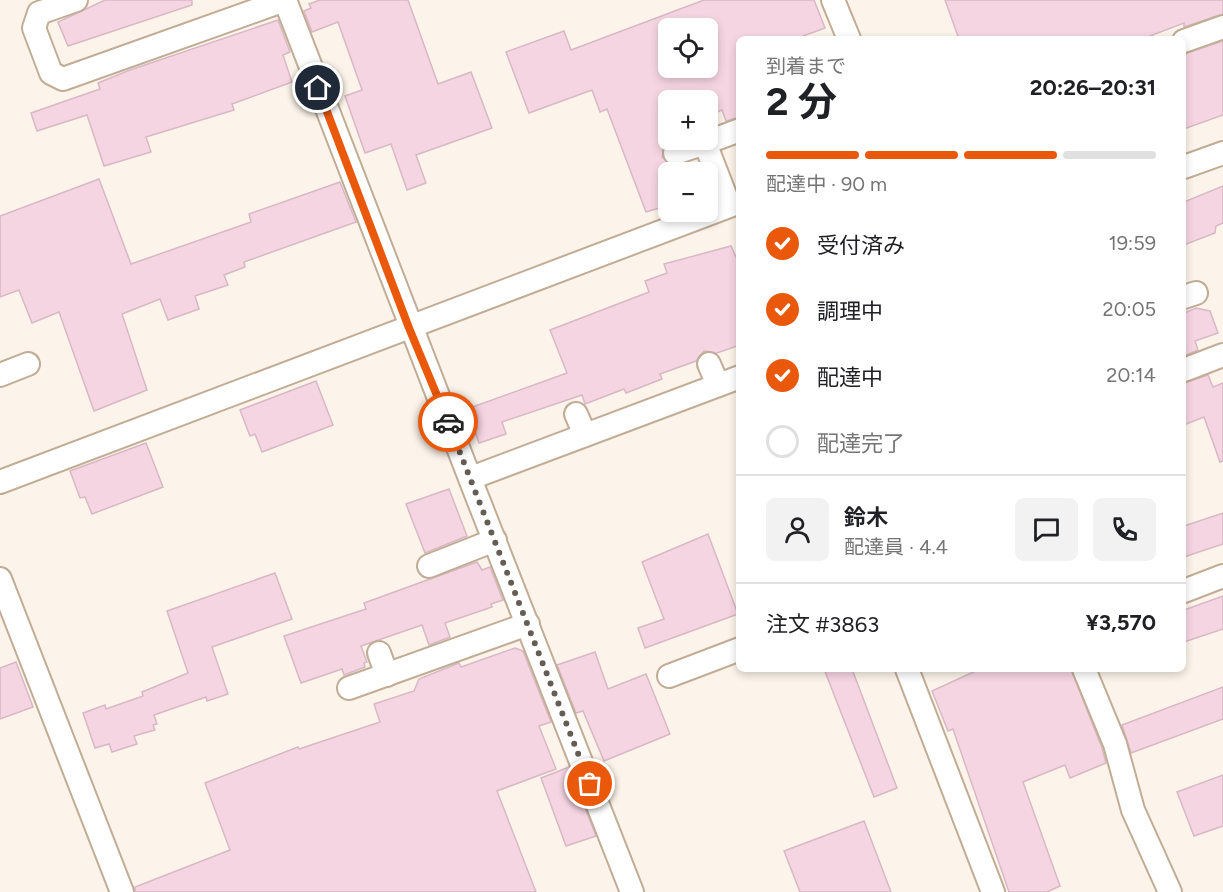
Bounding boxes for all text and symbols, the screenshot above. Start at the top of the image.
map controls [658,18,718,222]
button: locate [658,18,718,78]
text: 到着まで [766,54,846,78]
pin [292,62,343,113]
icon: home [301,71,334,104]
text: 20:26–20:31 [1030,74,1156,101]
text: 2 分 [766,78,837,125]
button: + [658,90,718,150]
button: − [658,162,718,222]
text: 配達中 · 90 m [766,172,887,196]
icon: check [766,227,799,260]
text: 19:59 [1109,231,1156,255]
text: 受付済み [817,232,905,259]
icon: check [766,293,799,326]
text: 20:05 [1103,297,1156,321]
text: 調理中 [817,298,883,325]
icon: check [766,359,799,392]
text: 20:14 [1106,363,1156,387]
text: 配達中 [817,364,883,391]
courier [418,392,478,452]
icon: car [432,406,465,439]
text: 配達完了 [817,430,905,457]
button: person [766,498,829,561]
button: chat [1015,498,1078,561]
button: phone [1093,498,1156,561]
text: 鈴木 [844,504,888,531]
text: 配達員 · 4.4 [844,535,948,559]
text: ¥3,570 [1086,609,1156,636]
text: 注文 #3863 [766,611,879,638]
pin [564,758,615,809]
icon: bag [573,767,606,800]

